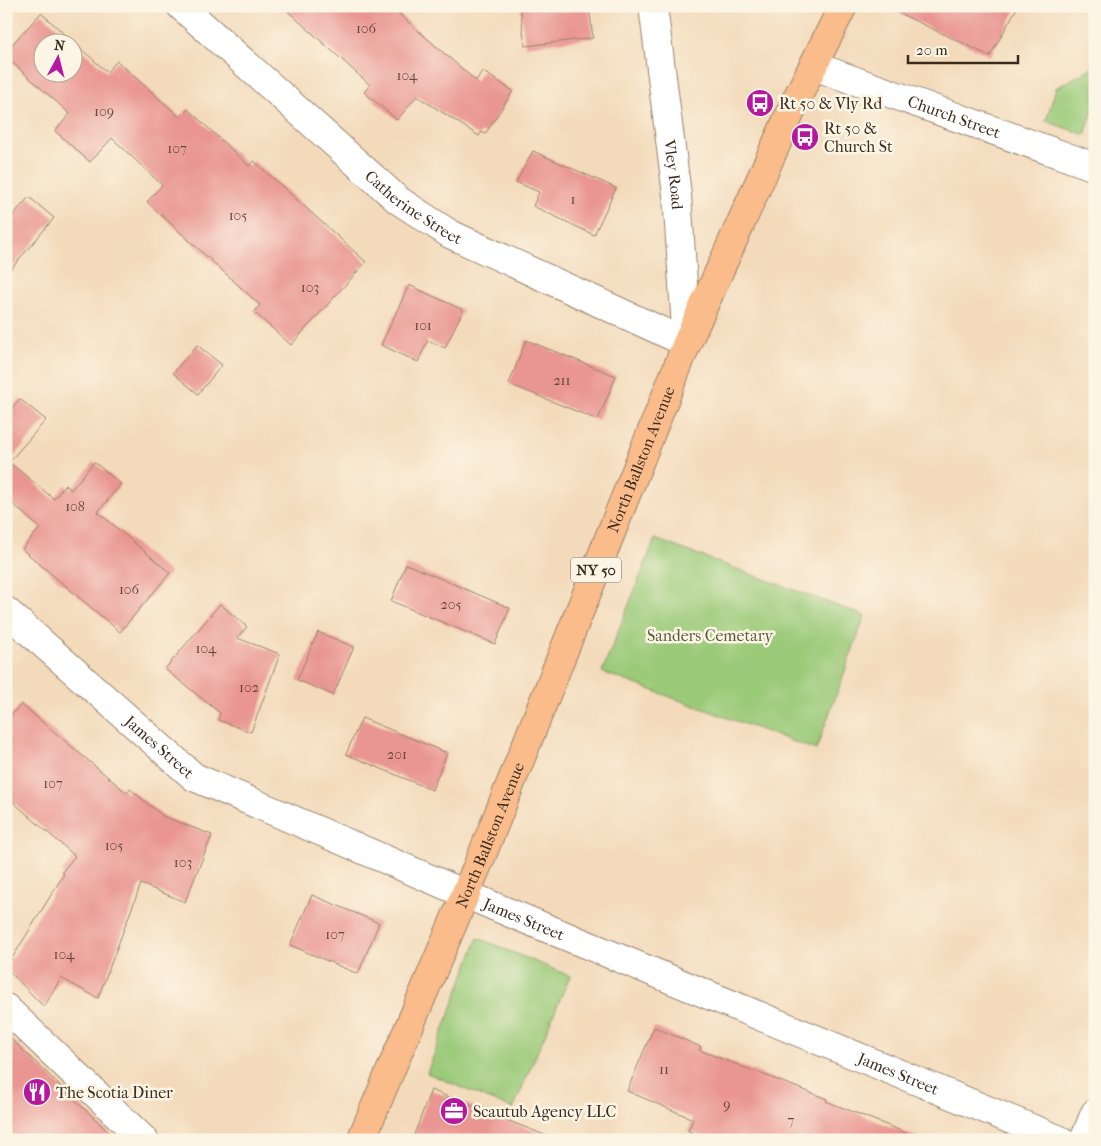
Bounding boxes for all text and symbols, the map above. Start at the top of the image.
house number: 106 [356,20,377,37]
north arrow [32,32,82,82]
scale bar [908,32,1018,64]
text: N [53,37,66,55]
text: 20 m [916,41,948,59]
house number: 104 [397,67,418,84]
bus stop icon: Rt 50 & Vly Rd [745,88,775,118]
street label: Church Street [905,91,1003,142]
place label: Rt 50 & Vly Rd [779,94,882,113]
house number: 109 [94,103,114,120]
place label: Rt 50 & Church St [824,119,893,156]
bus stop icon: Rt 50 & Church St [790,122,820,152]
street label: Vley Road [660,138,687,211]
house number: 107 [167,140,187,157]
street label: Catherine Street [361,166,465,248]
house number: 1 [571,191,576,208]
house number: 105 [229,207,247,224]
house number: 103 [301,279,319,296]
house number: 101 [414,317,432,334]
house number: 211 [553,372,571,389]
street label: North Ballston Avenue [603,383,678,535]
house number: 108 [65,498,85,515]
road number: NY 50 [571,558,621,582]
house number: 106 [119,581,140,598]
house number: 205 [441,596,461,613]
park label: Sanders Cemetary [647,626,773,645]
house number: 104 [196,640,217,657]
house number: 102 [239,679,259,696]
street label: James Street [120,710,198,782]
house number: 201 [387,746,407,763]
street label: North Ballston Avenue [451,759,528,911]
house number: 107 [43,775,63,792]
house number: 105 [105,837,123,854]
house number: 103 [174,854,192,871]
street label: James Street [479,893,568,944]
house number: 107 [325,926,345,943]
house number: 104 [54,946,75,963]
street label: James Street [853,1047,942,1099]
house number: 11 [659,1061,669,1078]
restaurant icon: The Scotia Diner [22,1077,52,1107]
place label: The Scotia Diner [56,1083,173,1102]
office icon: Scautub Agency LLC [439,1096,469,1126]
house number: 9 [723,1096,731,1113]
place label: Scautub Agency LLC [473,1102,616,1121]
house number: 7 [788,1112,795,1129]

